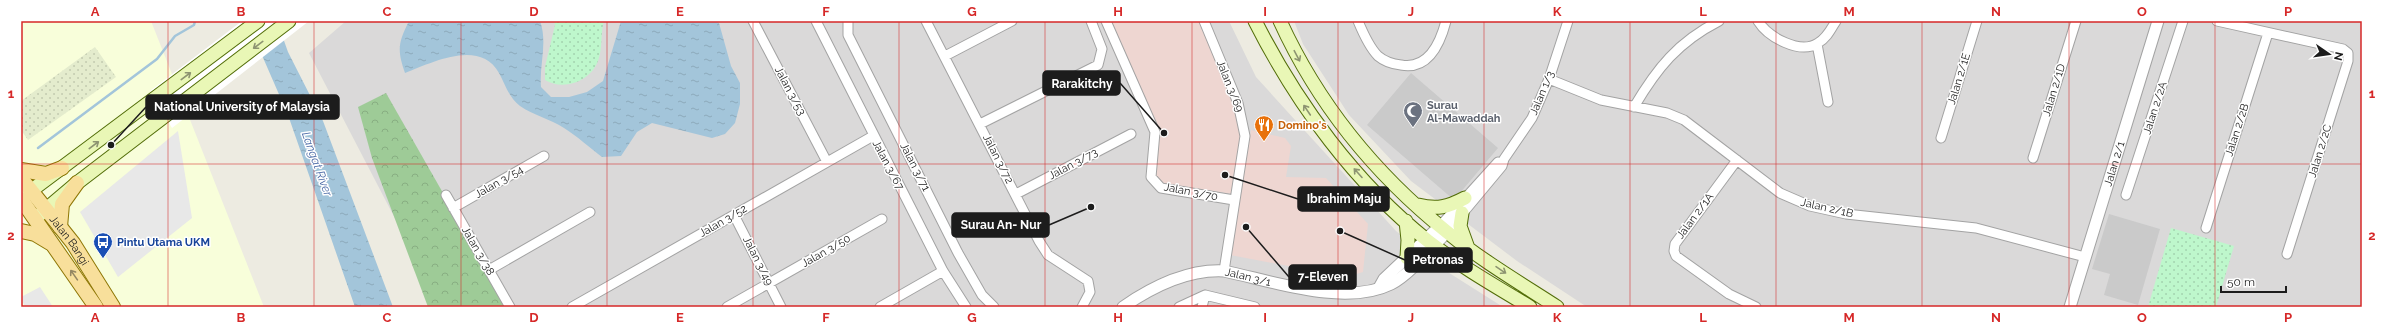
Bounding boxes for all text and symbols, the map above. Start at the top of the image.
text: A [91,4,100,19]
text: B [237,4,246,19]
text: C [383,4,392,19]
text: D [529,4,539,19]
text: E [676,4,684,19]
text: F [822,4,830,19]
text: G [967,4,977,19]
text: H [1113,4,1123,19]
text: I [1263,4,1267,19]
text: J [1408,4,1414,19]
text: K [1553,4,1562,19]
text: L [1699,4,1707,19]
text: M [1843,4,1855,19]
text: N [1991,4,2001,19]
text: O [2137,4,2147,19]
text: P [2284,4,2292,19]
north arrow [2309,34,2349,74]
one-way arrow [252,40,263,49]
one-way arrow [1294,50,1301,62]
street label: Jalan 2/1E [1945,51,1973,106]
text: N [2331,51,2346,62]
street label: Jalan 3/69 [1214,58,1246,114]
street label: Jalan 2/1D [2040,62,2068,118]
street label: Jalan 3/53 [772,64,808,118]
street label: Jalan 1/3 [1527,69,1557,117]
callout: Rarakitchy [1043,71,1120,95]
one-way arrow [181,72,192,80]
text: Rarakitchy [1051,77,1113,91]
street label: Jalan 2/2A [2140,79,2170,136]
text: 1 [8,86,15,101]
text: 1 [2369,86,2376,101]
callout: National University of Malaysia [146,95,339,119]
place label: Surau Al-Mawaddah [1427,99,1501,125]
text: National University of Malaysia [154,100,330,114]
mosque icon: Surau Al-Mawaddah [1402,100,1424,128]
street label: Jalan 2/2B [2222,102,2252,158]
one-way arrow [1303,104,1311,115]
restaurant icon: Domino's [1253,114,1275,142]
place label: Domino's [1278,119,1327,132]
street label: Jalan 2/2C [2306,122,2334,179]
water label: Langat River [299,130,335,199]
street label: Jalan 3/72 [980,132,1016,186]
street label: Jalan 3/67 [870,138,907,192]
street label: Jalan 2/1 [2101,139,2127,188]
one-way arrow [88,141,99,149]
street label: Jalan 3/71 [897,141,933,194]
street label: Jalan 3/73 [1046,146,1100,182]
street label: Jalan 3/54 [473,163,525,201]
one-way arrow [1354,168,1363,178]
street label: Jalan 3/70 [1163,180,1219,204]
callout: Ibrahim Maju [1298,187,1389,211]
street label: Jalan 2/1A [1674,190,1717,241]
text: Ibrahim Maju [1307,192,1381,206]
street label: Jalan 2/1B [1799,196,1855,220]
street label: Jalan 3/52 [697,202,750,240]
street label: Jalan Bangi [47,213,92,268]
callout: Surau An- Nur [952,213,1049,237]
text: Surau An- Nur [961,218,1042,232]
street label: Jalan 3/38 [459,224,497,278]
text: 2 [7,228,15,243]
text: 2 [2368,228,2376,243]
bus stop icon: Pintu Utama UKM [92,231,114,259]
street label: Jalan 3/50 [799,232,853,270]
street label: Jalan 3/49 [740,234,776,288]
place label: Pintu Utama UKM [117,236,210,249]
callout: Petronas [1405,248,1472,272]
text: Petronas [1413,253,1464,267]
street label: Jalan 3/1 [1224,265,1272,289]
callout: 7-Eleven [1289,265,1356,289]
one-way arrow [1495,266,1506,274]
scale bar [2221,268,2286,294]
one-way arrow [70,270,78,281]
text: 7-Eleven [1298,270,1348,284]
text: 50 m [2227,275,2255,289]
text: A [91,310,100,325]
text: B [237,310,246,325]
text: C [383,310,392,325]
text: D [529,310,539,325]
text: E [676,310,684,325]
text: F [822,310,830,325]
text: G [967,310,977,325]
text: H [1113,310,1123,325]
text: I [1263,310,1267,325]
text: J [1408,310,1414,325]
text: K [1553,310,1562,325]
text: L [1699,310,1707,325]
text: M [1843,310,1855,325]
text: N [1991,310,2001,325]
text: O [2137,310,2147,325]
text: P [2284,310,2292,325]

